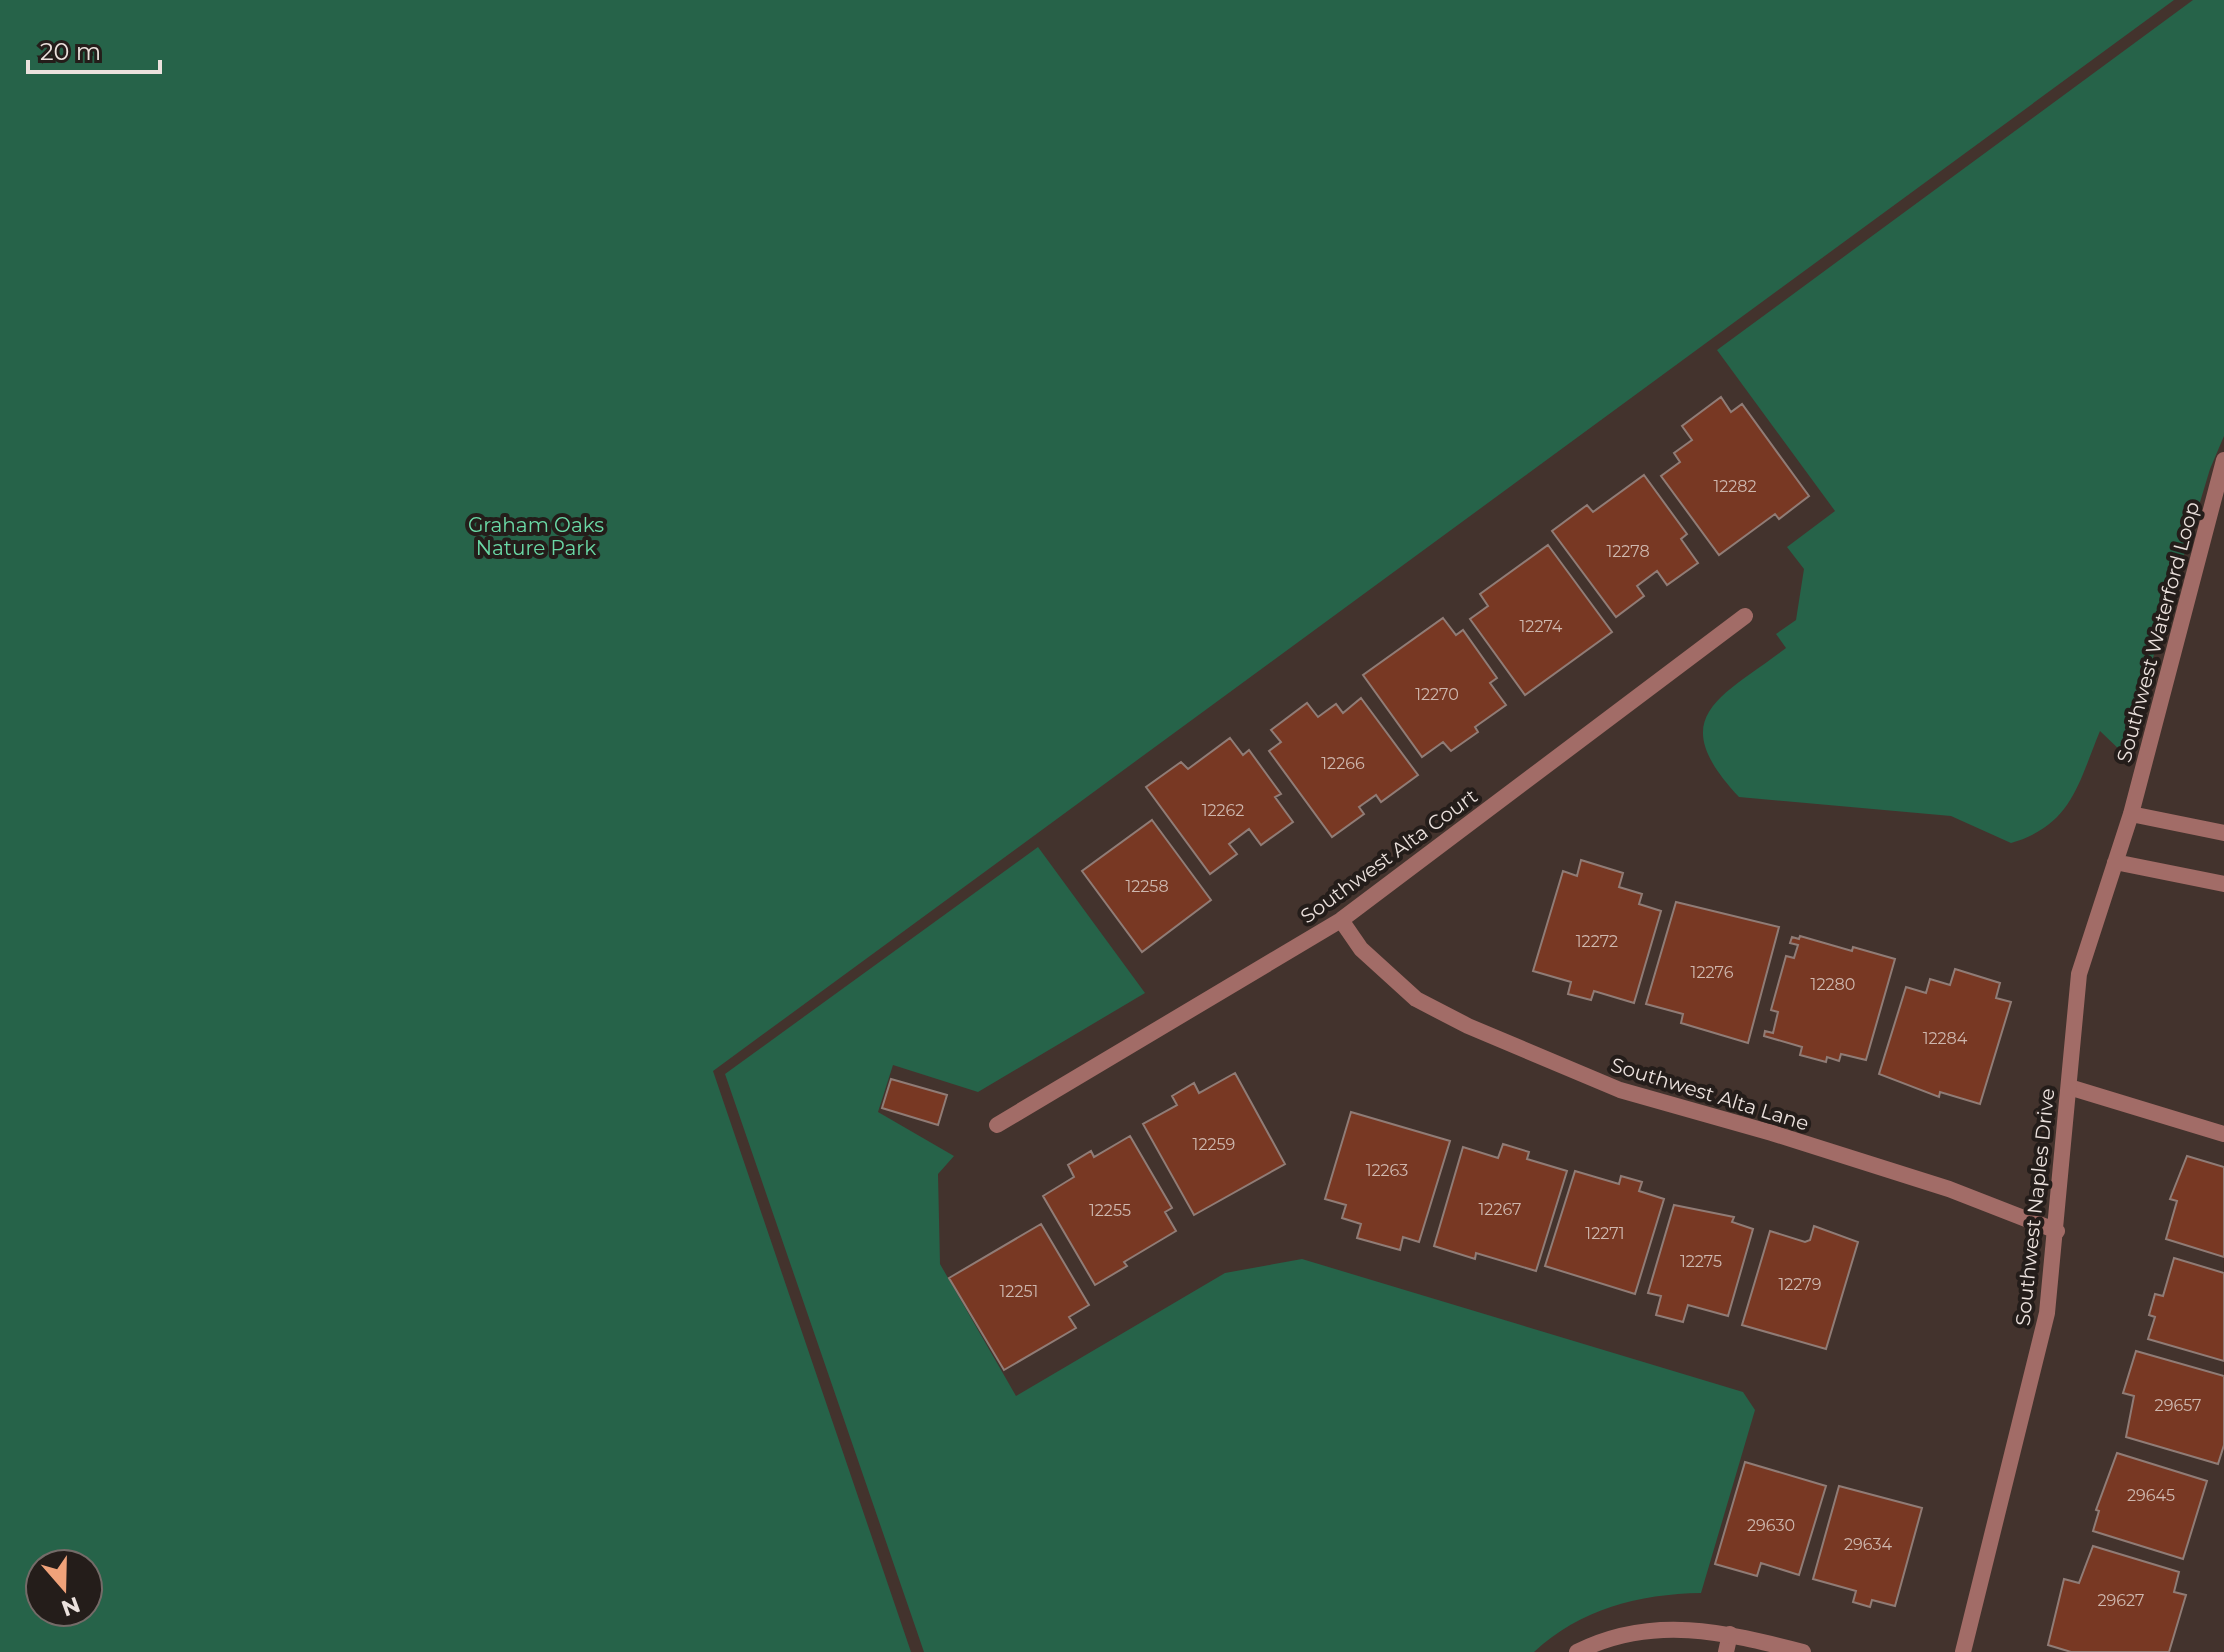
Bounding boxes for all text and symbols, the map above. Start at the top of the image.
scale bar [28,24,160,74]
text: 20 m [40,37,101,66]
house number: 12282 [1713,477,1757,496]
street label: Southwest Waterford Loop [2112,499,2204,765]
park label: Graham Oaks Nature Park [468,513,604,560]
house number: 12278 [1606,542,1650,561]
house number: 12274 [1520,617,1563,636]
house number: 12270 [1415,685,1459,704]
house number: 12266 [1321,754,1365,773]
street label: Southwest Alta Court [1296,784,1482,928]
house number: 12262 [1202,801,1244,820]
house number: 12258 [1125,877,1169,896]
house number: 12272 [1576,932,1618,951]
house number: 12276 [1691,963,1734,982]
house number: 12280 [1811,975,1855,994]
house number: 12284 [1923,1029,1968,1048]
street label: Southwest Alta Lane [1608,1052,1812,1136]
street label: Southwest Naples Drive [2011,1087,2059,1327]
house number: 12259 [1193,1135,1235,1154]
house number: 12263 [1366,1161,1408,1180]
house number: 12267 [1479,1200,1521,1219]
house number: 12255 [1089,1201,1131,1220]
house number: 12271 [1585,1224,1625,1243]
house number: 12275 [1680,1252,1722,1271]
house number: 12279 [1778,1275,1822,1294]
house number: 12251 [1000,1282,1038,1301]
house number: 29657 [2155,1396,2201,1415]
house number: 29645 [2127,1486,2175,1505]
house number: 29630 [1747,1516,1795,1535]
house number: 29634 [1844,1535,1893,1554]
north arrow [24,1548,104,1628]
text: N [58,1591,84,1622]
house number: 29627 [2097,1591,2145,1610]

